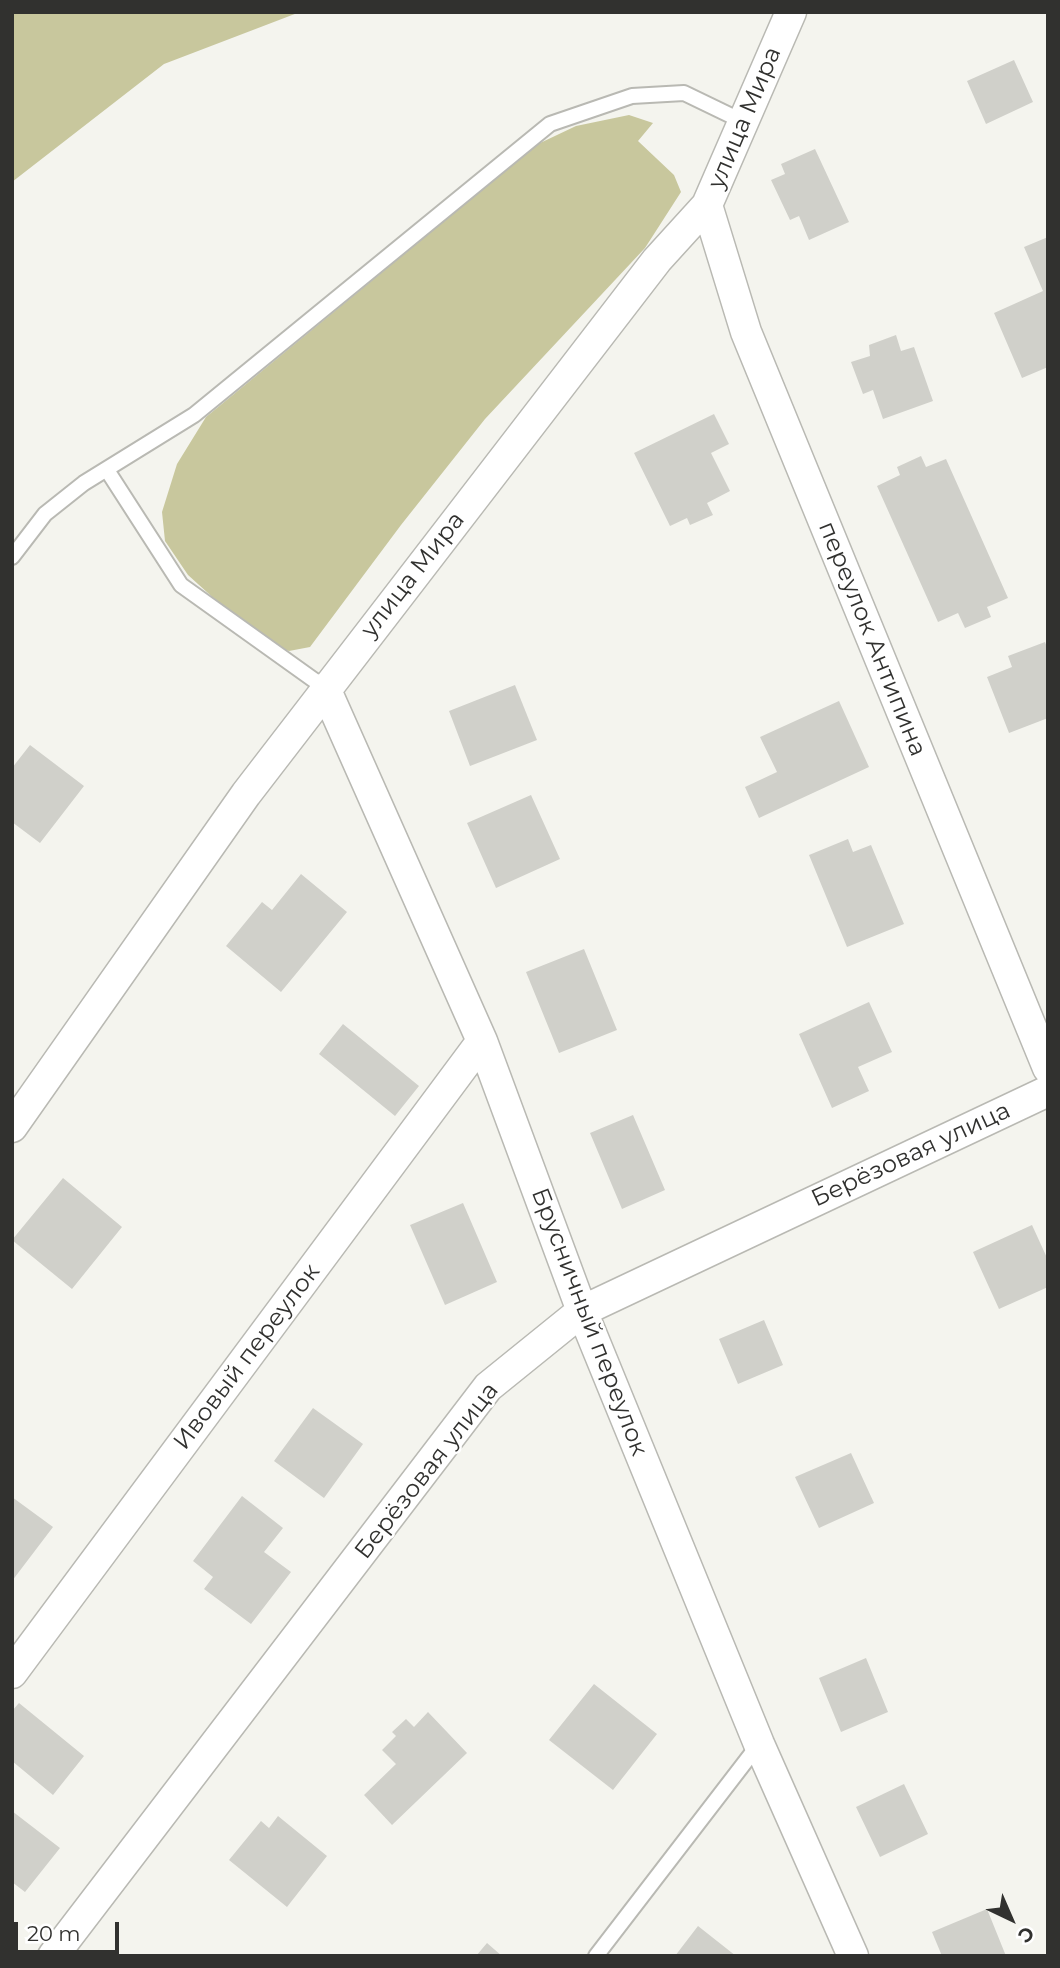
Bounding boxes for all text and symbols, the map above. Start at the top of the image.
street label: улица Мира [702,43,788,193]
street label: улица Мира [355,507,471,643]
street label: переулок Антипина [812,518,932,760]
street label: Берёзовая улица [807,1096,1015,1214]
street label: Брусничный переулок [525,1184,653,1460]
street label: Ивовый переулок [168,1258,326,1456]
street label: Берёзовая улица [349,1377,505,1565]
north arrow [976,1884,1046,1954]
scale bar [18,1909,122,1953]
text: 20 m [27,1921,81,1946]
text: С [1013,1921,1039,1948]

